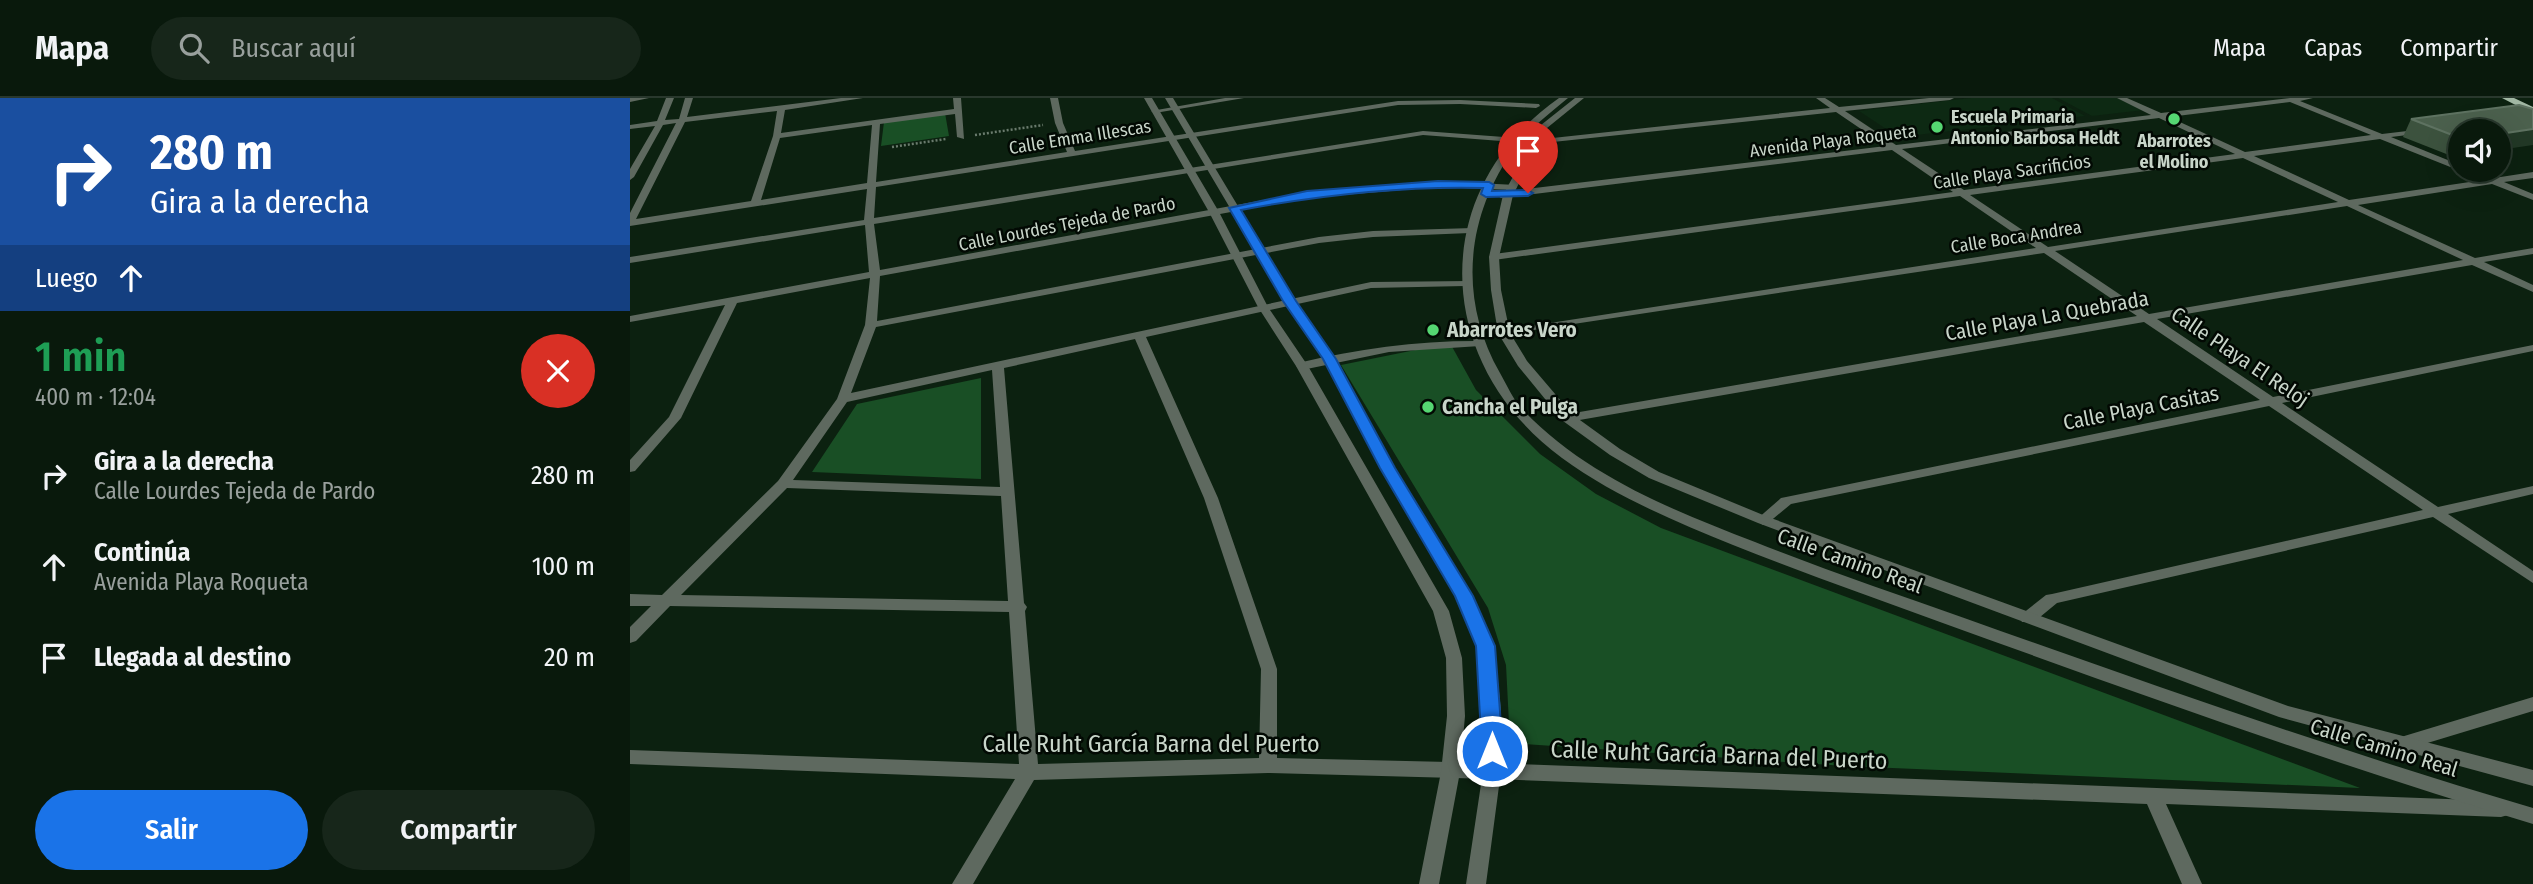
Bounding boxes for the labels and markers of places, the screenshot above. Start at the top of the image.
place label: Escuela Primaria Antonio Barbosa Heldt [1950,106,2120,149]
marker: Abarrotes el Molino [2166,111,2182,127]
marker: Escuela Primaria Antonio Barbosa Heldt [1929,119,1945,135]
pin [1498,121,1558,193]
place label: Abarrotes el Molino [2136,130,2211,173]
place label: Abarrotes Vero [1446,317,1577,343]
marker: Abarrotes Vero [1425,322,1441,338]
place label: Cancha el Pulga [1442,394,1578,420]
marker: Cancha el Pulga [1420,399,1436,415]

